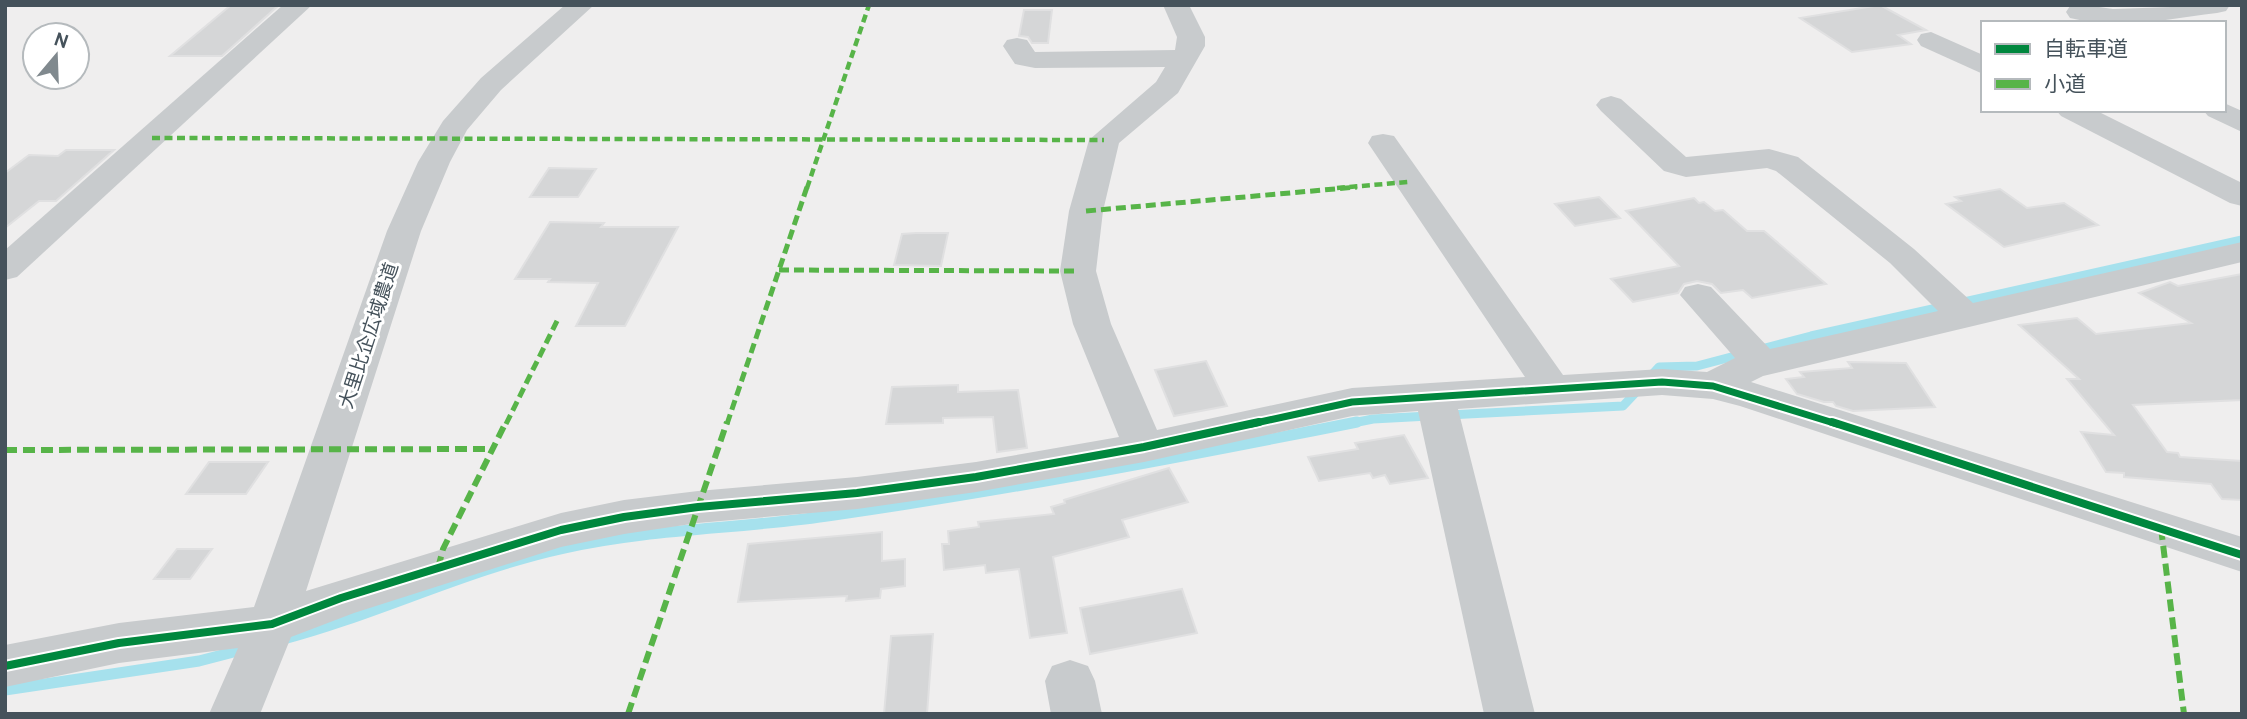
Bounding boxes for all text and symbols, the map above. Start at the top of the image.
north arrow [21,21,91,91]
legend [1981,21,2226,112]
text: N [51,28,71,55]
text: 自転車道 [2044,37,2128,64]
text: 小道 [2044,72,2086,99]
street label: 大里比企広域農道 [335,260,405,412]

